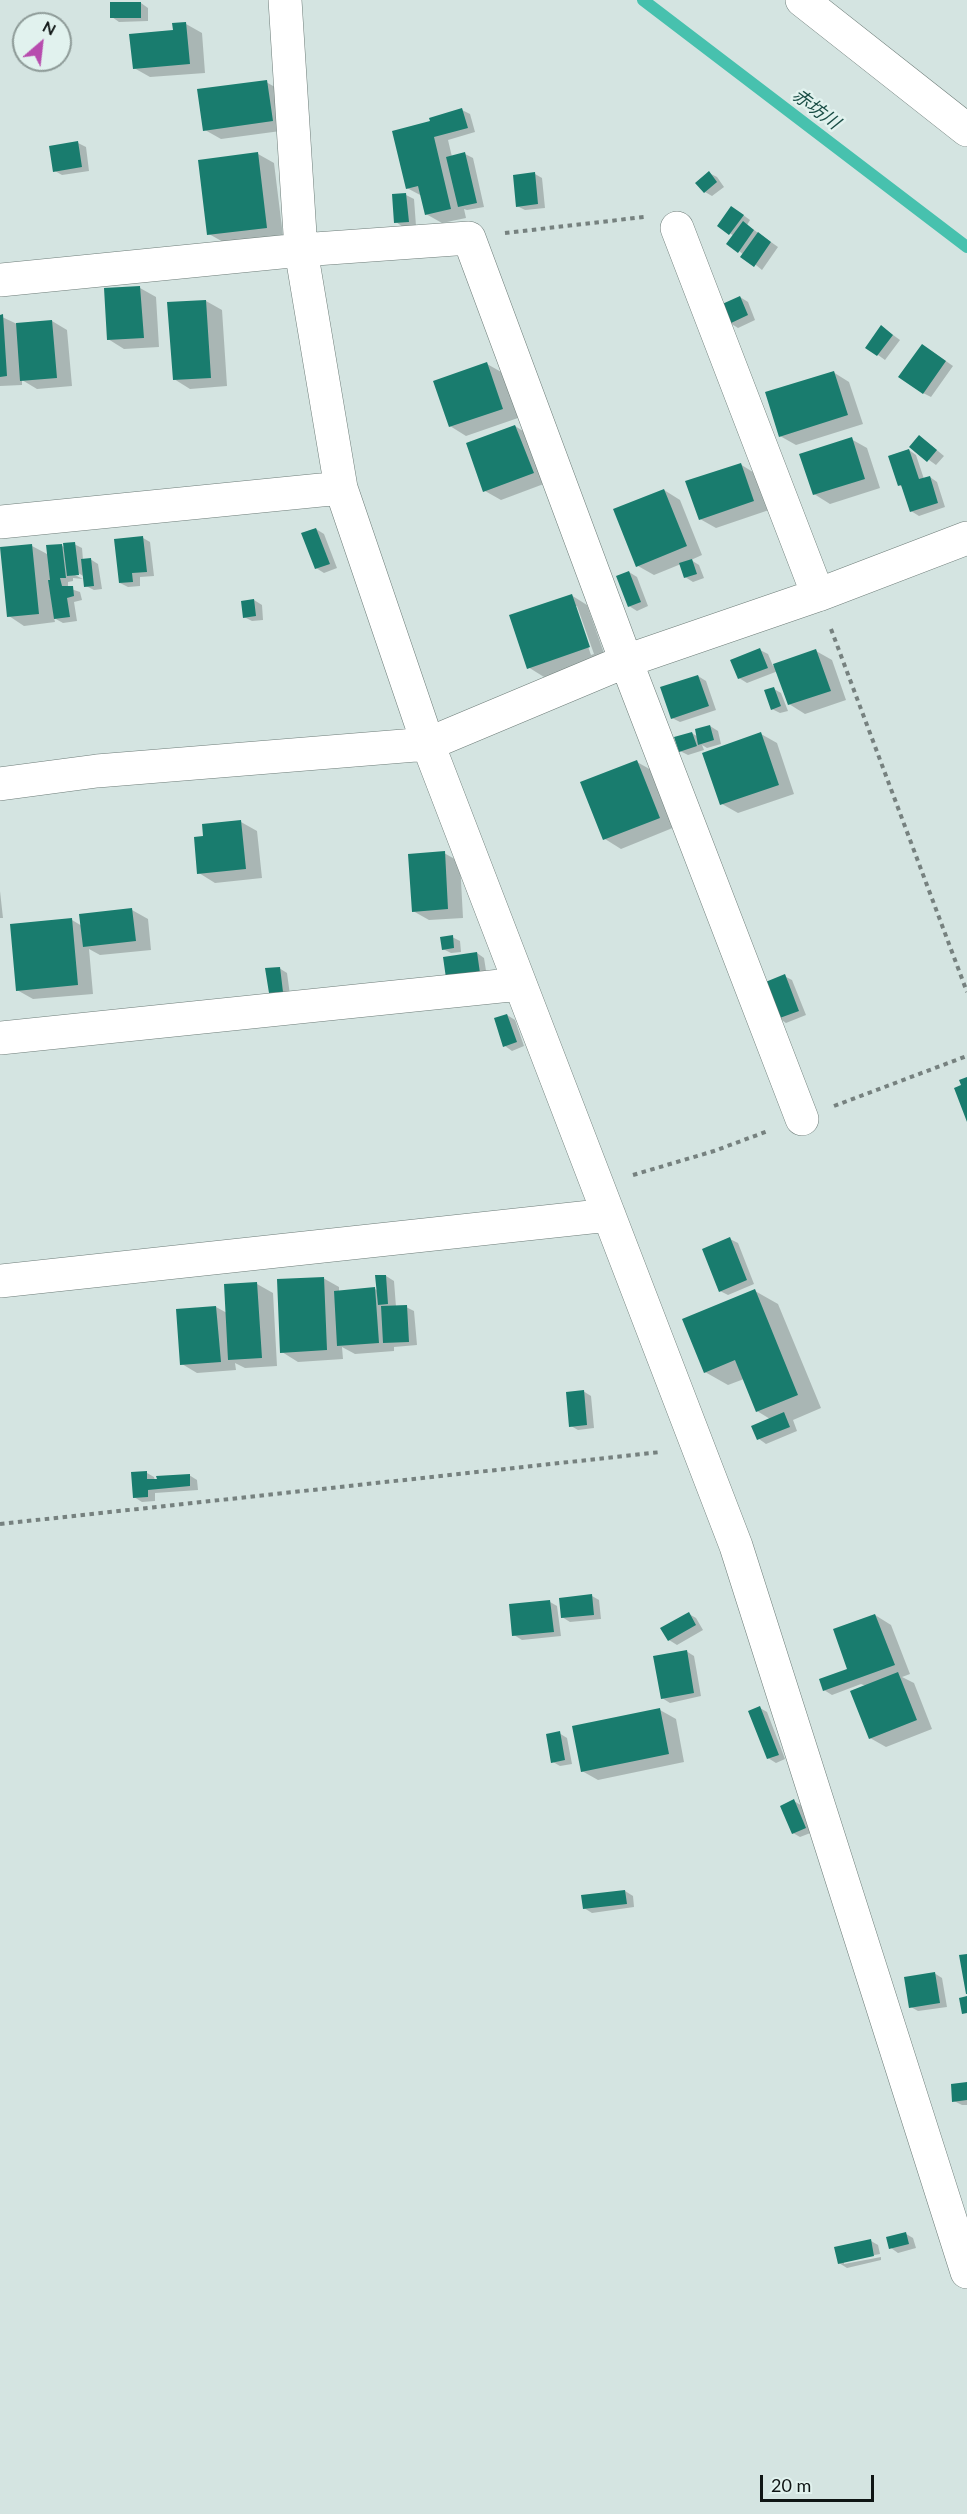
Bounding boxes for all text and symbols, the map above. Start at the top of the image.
north arrow [12,12,72,72]
text: N [40,16,60,39]
water label: 赤坊川 [788,84,844,134]
scale bar [763,2463,877,2501]
text: 20 m [771,2474,811,2496]

